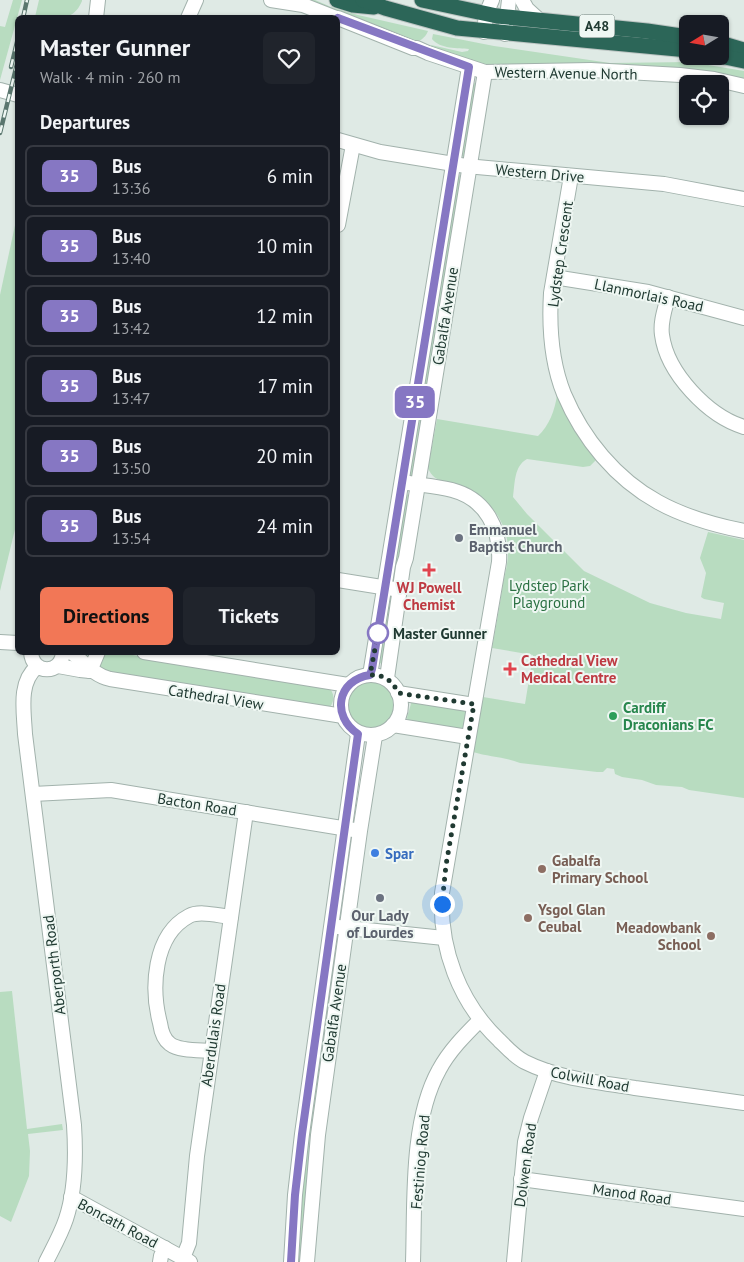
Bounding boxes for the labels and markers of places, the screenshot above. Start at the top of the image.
place label: Emmanuel Baptist Church [469,520,562,556]
marker: Emmanuel Baptist Church [453,532,465,544]
marker: WJ Powell Chemist [423,564,435,576]
place label: WJ Powell Chemist [397,578,462,614]
marker: Master Gunner [367,622,389,644]
place label: Master Gunner [393,624,488,643]
place label: Cathedral View Medical Centre [521,651,618,687]
marker: Cathedral View Medical Centre [503,662,517,676]
place label: Cardiff Draconians FC [623,698,714,734]
marker: Cardiff Draconians FC [607,710,619,722]
place label: Spar [385,844,414,863]
marker: Spar [369,847,381,859]
place label: Gabalfa Primary School [552,851,648,887]
marker: Gabalfa Primary School [536,863,548,875]
marker: Our Lady of Lourdes [374,892,386,904]
place label: Ysgol Glan Ceubal [537,900,605,936]
place label: Our Lady of Lourdes [346,906,414,942]
marker: Ysgol Glan Ceubal [522,912,534,924]
place label: Meadowbank School [616,918,702,954]
marker: Meadowbank School [705,930,717,942]

